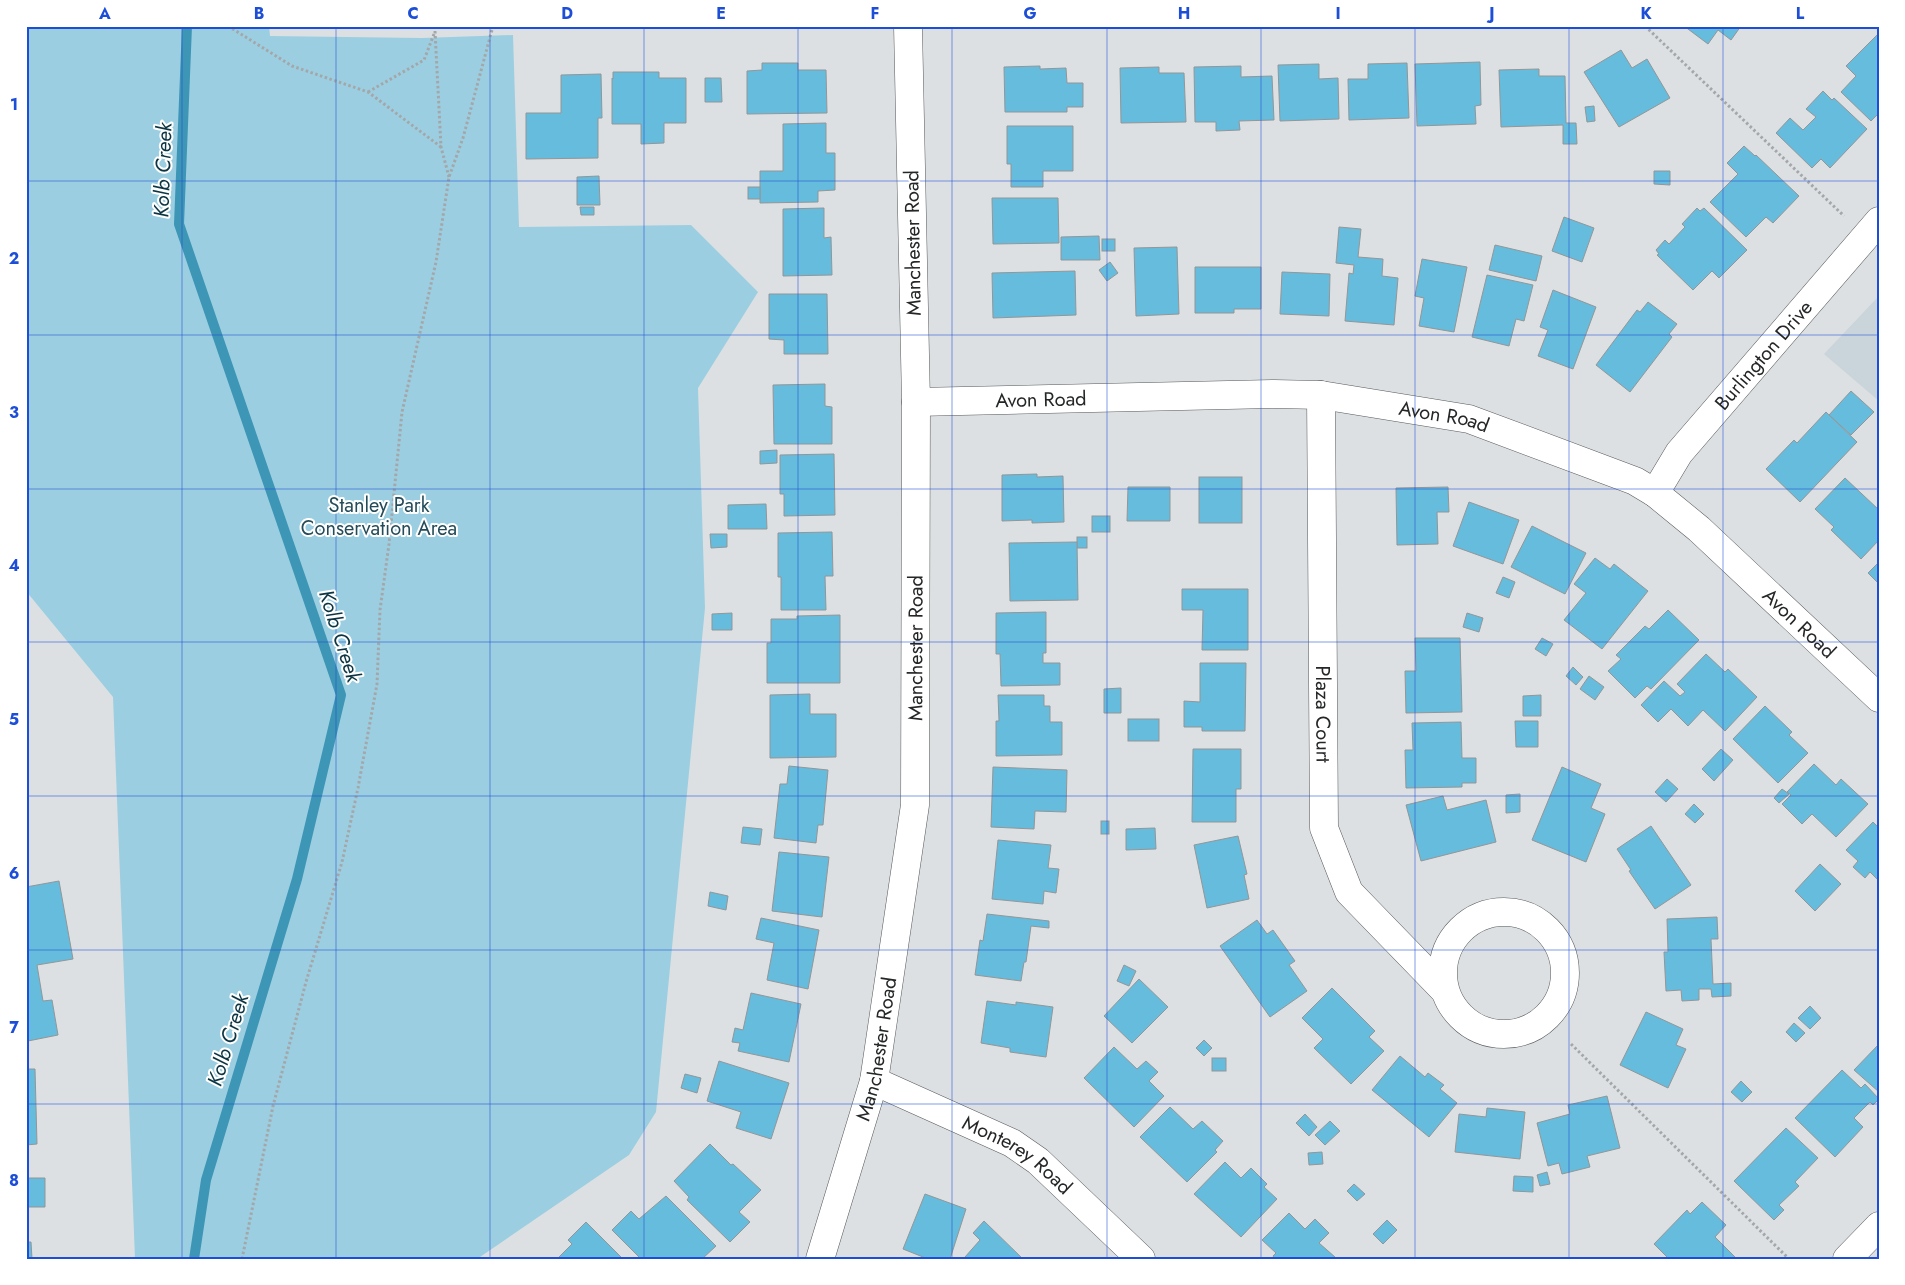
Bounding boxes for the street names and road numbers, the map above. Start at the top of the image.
street label: Manchester Road [897,170,929,316]
street label: Burlington Drive [1708,294,1819,416]
street label: Avon Road [995,384,1087,415]
street label: Avon Road [1397,393,1493,440]
street label: Manchester Road [901,575,930,721]
street label: Avon Road [1756,581,1843,665]
street label: Plaza Court [1308,665,1338,763]
street label: Manchester Road [848,975,904,1124]
street label: Monterey Road [958,1108,1079,1201]

